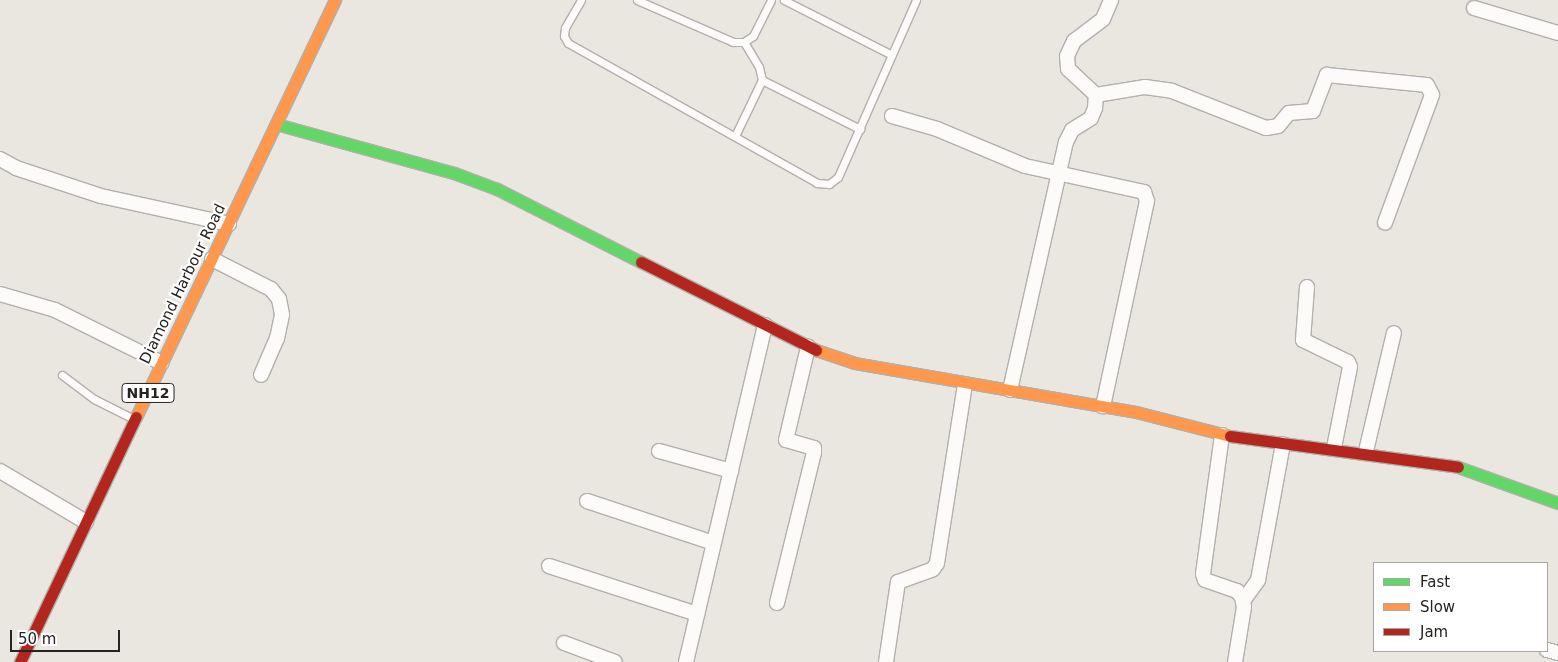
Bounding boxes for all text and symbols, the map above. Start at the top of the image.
street label: Diamond Harbour Road [136,201,230,367]
road number: NH12 [120,382,176,404]
legend [1373,562,1548,652]
text: Fast [1420,573,1450,591]
text: Slow [1420,598,1455,616]
scale bar [12,620,122,652]
text: Jam [1420,623,1448,641]
text: 50 m [18,630,56,648]

